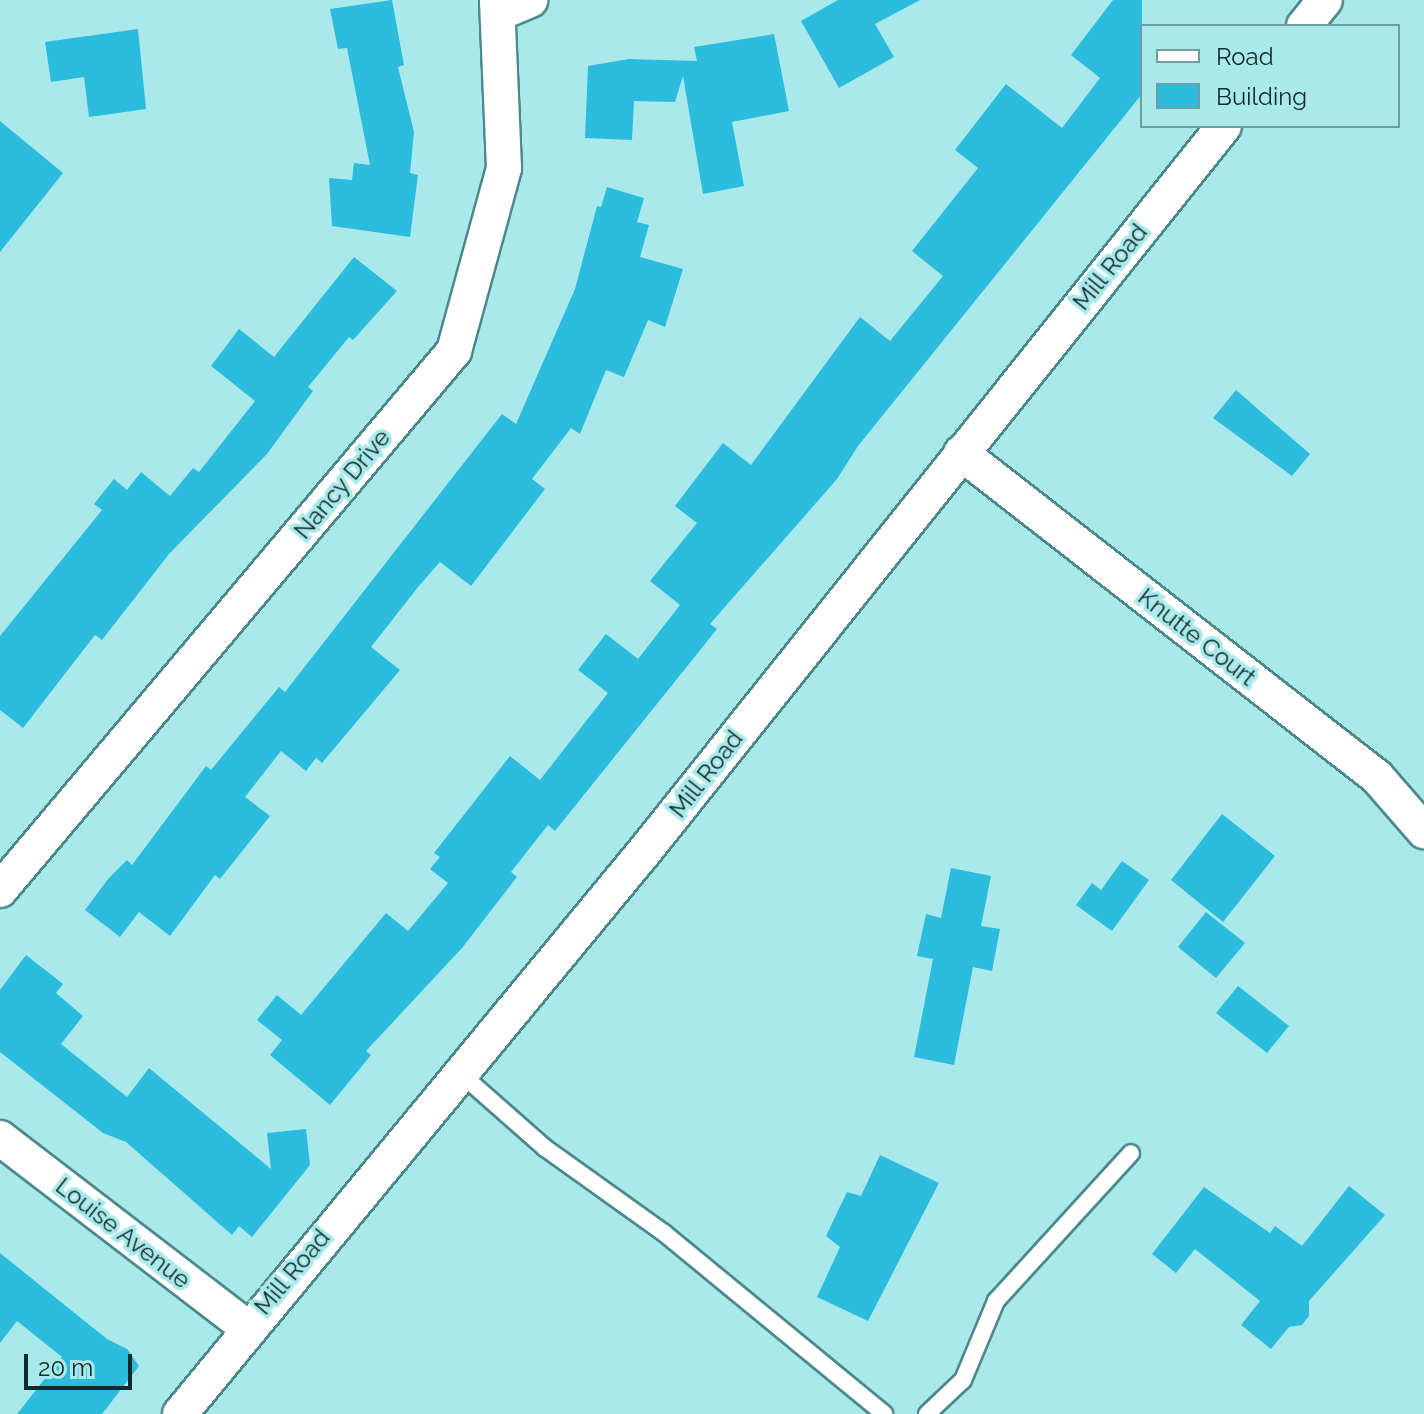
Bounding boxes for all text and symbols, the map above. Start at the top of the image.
legend [1140,24,1400,128]
text: Road [1216,42,1274,71]
text: Building [1216,82,1307,111]
street label: Mill Road [1066,218,1154,316]
street label: Nancy Drive [288,423,396,545]
street label: Knutte Court [1132,582,1262,692]
street label: Mill Road [663,725,749,823]
street label: Louise Avenue [50,1171,196,1295]
street label: Mill Road [248,1223,336,1321]
scale bar [28,1338,136,1388]
text: 20 m [38,1353,93,1382]

